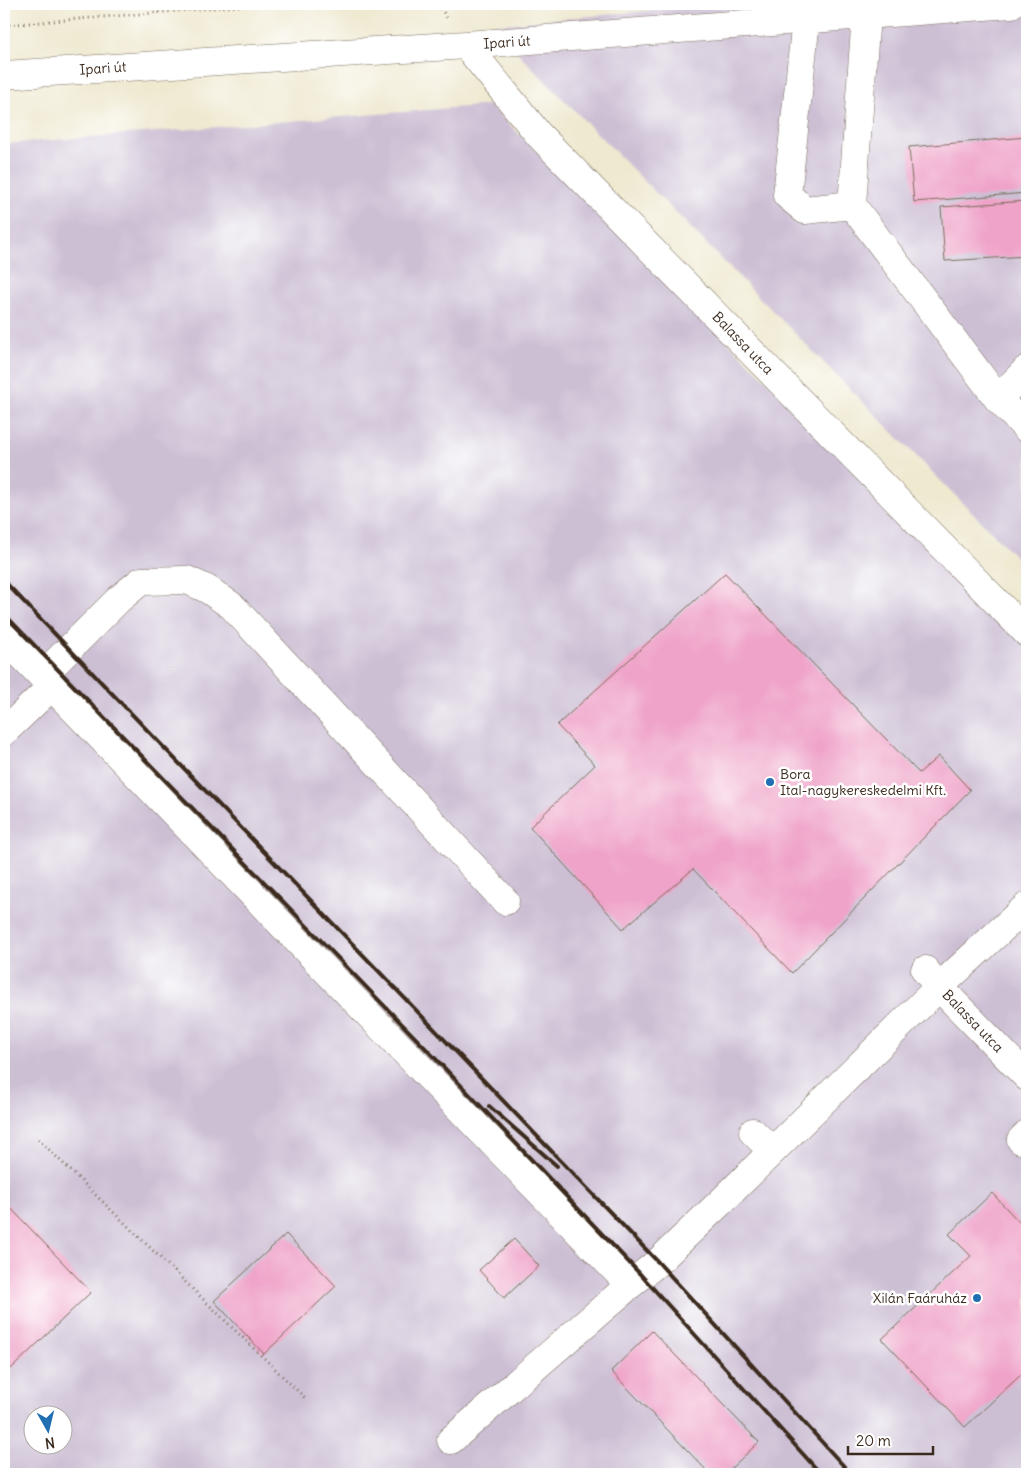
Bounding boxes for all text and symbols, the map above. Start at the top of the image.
street label: Ipari út [483,31,531,53]
street label: Ipari út [79,57,127,79]
street label: Balassa utca [709,308,777,378]
place label: Bora Ital-nagykereskedelmi Kft. [780,765,946,799]
marker: Bora Ital-nagykereskedelmi Kft. [764,776,776,788]
street label: Balassa utca [939,986,1007,1056]
place label: Xilán Faáruház [873,1289,967,1307]
marker: Xilán Faáruház [971,1292,983,1304]
north arrow [22,1406,72,1456]
scale bar [848,1423,934,1455]
text: 20 m [856,1431,891,1450]
text: N [44,1433,56,1452]

